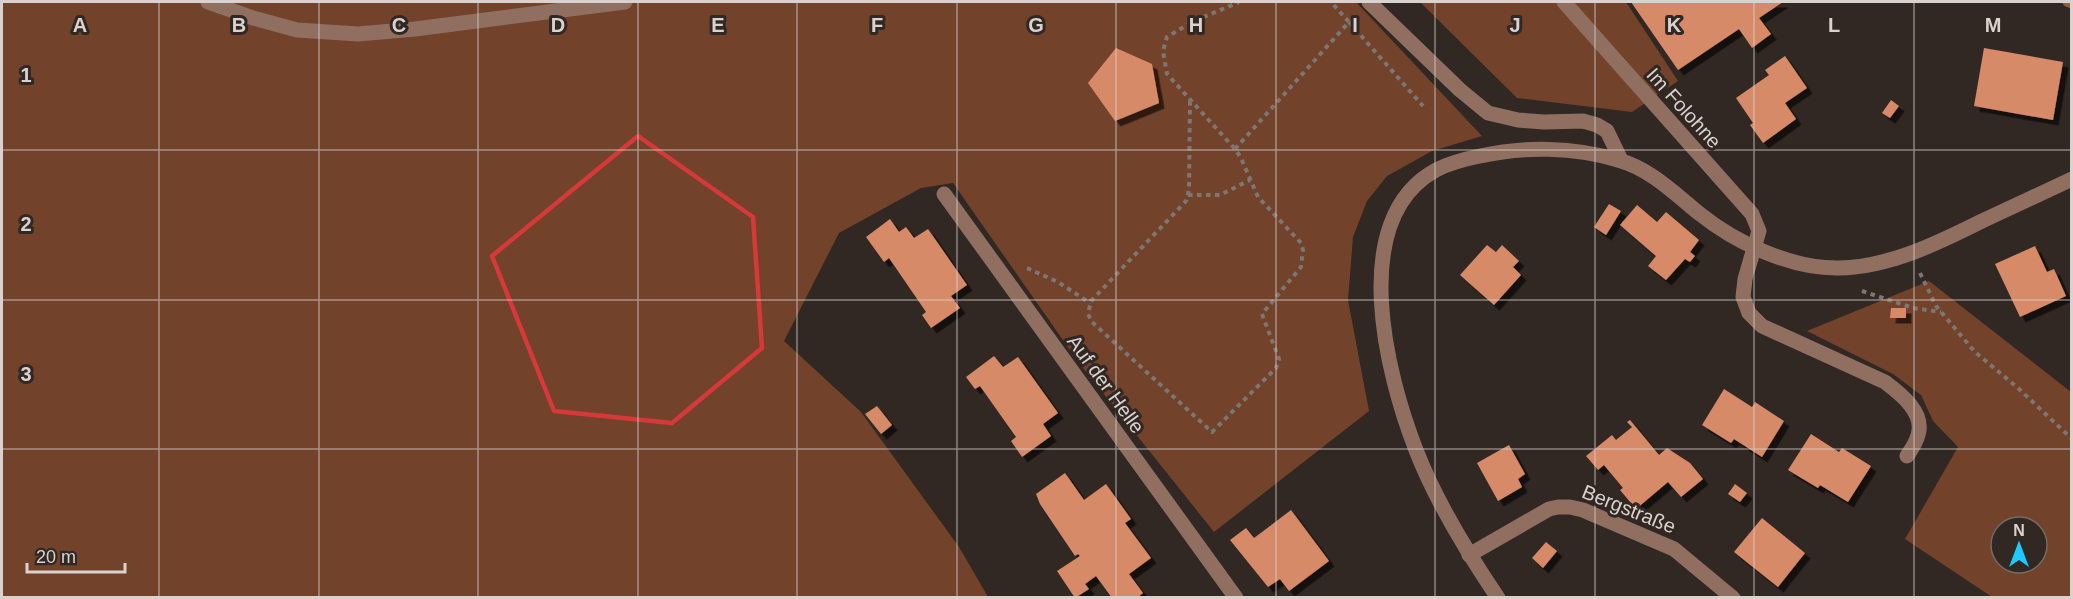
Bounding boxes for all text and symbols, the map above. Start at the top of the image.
text: A [73,14,87,36]
text: B [232,14,246,36]
text: C [392,14,406,36]
text: D [551,14,565,36]
text: E [711,14,725,36]
text: F [871,14,883,36]
text: G [1028,14,1044,36]
text: H [1189,14,1203,36]
text: I [1352,14,1358,36]
text: J [1509,14,1521,36]
text: K [1667,14,1682,36]
text: L [1828,14,1840,36]
text: M [1985,14,2001,36]
street label: Im Folohne [1642,63,1726,153]
text: 1 [20,64,32,86]
text: 2 [20,213,32,235]
street label: Auf der Helle [1063,331,1149,437]
text: 3 [20,363,32,385]
street label: Bergstraße [1579,480,1679,538]
north arrow [1989,515,2049,575]
text: N [2013,522,2025,539]
scale bar [27,536,124,574]
text: 20 m [36,547,76,567]

